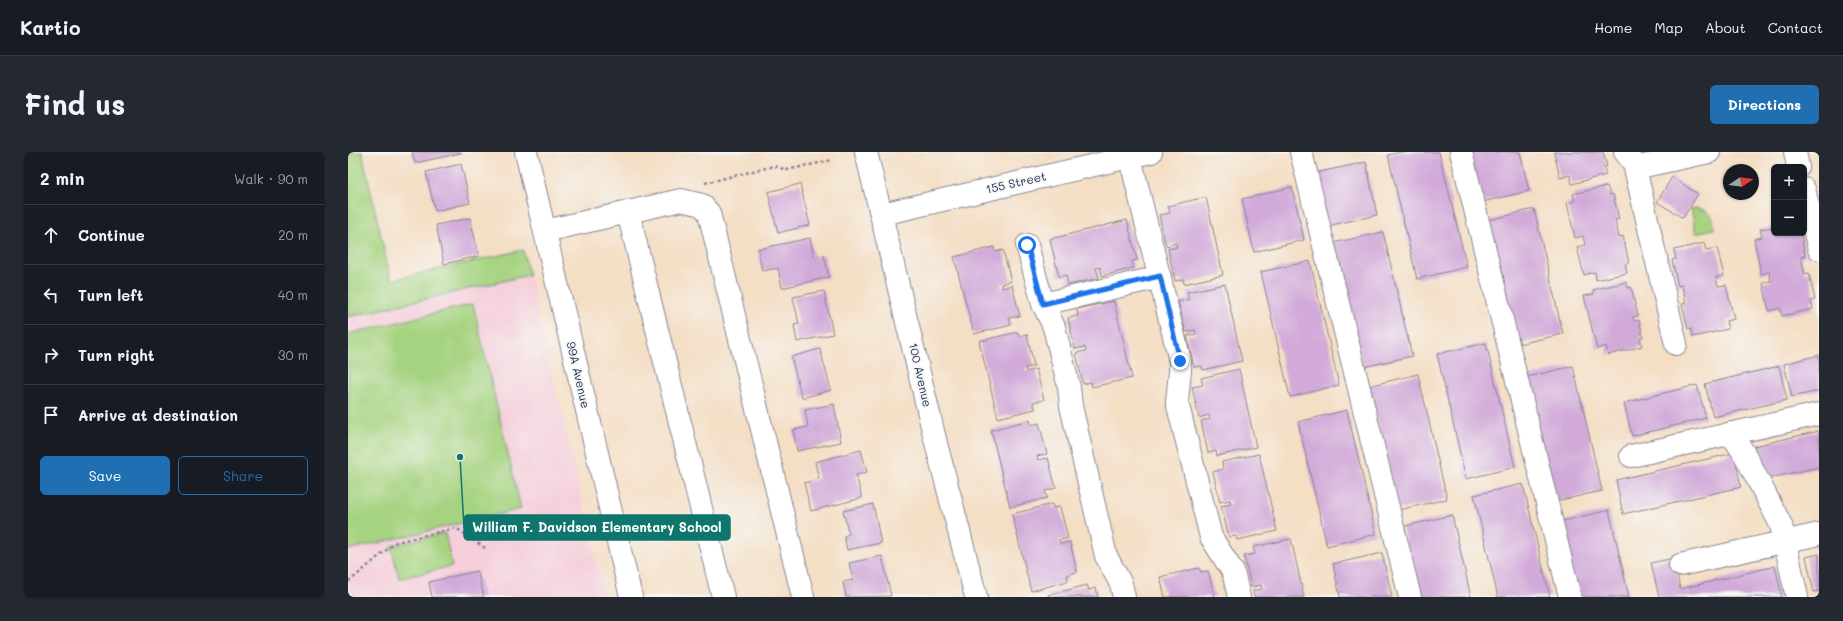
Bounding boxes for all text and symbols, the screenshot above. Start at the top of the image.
text: Kartio [20,15,80,40]
text: Home [1594,18,1632,37]
text: Map [1654,18,1683,37]
text: About [1705,18,1746,37]
text: Contact [1768,18,1823,37]
button: Directions [1710,85,1819,124]
text: Find us [24,86,125,122]
north arrow [1723,164,1759,200]
map controls [1771,164,1807,236]
button: + [1771,164,1807,200]
text: 2 min [40,167,85,189]
street label: 155 Street [984,167,1047,197]
text: Walk · 90 m [234,170,308,187]
button: − [1771,200,1807,236]
icon: ahead [40,224,62,246]
text: Continue [78,225,145,245]
text: 20 m [278,226,308,243]
route start [1018,236,1036,254]
icon: left [40,284,62,306]
text: Turn left [78,285,143,305]
text: 40 m [278,286,308,303]
street label: 99A Avenue [564,340,594,410]
street label: 100 Avenue [906,341,936,409]
icon: right [40,344,62,366]
text: Turn right [78,345,155,365]
text: 30 m [278,346,308,363]
route end [1171,352,1189,370]
icon: arrive [40,404,62,426]
text: Arrive at destination [78,405,238,425]
button: Save [40,456,170,495]
button: Share [178,456,308,495]
callout: William F. Davidson Elementary School [464,515,730,540]
text: William F. Davidson Elementary School [472,518,722,536]

